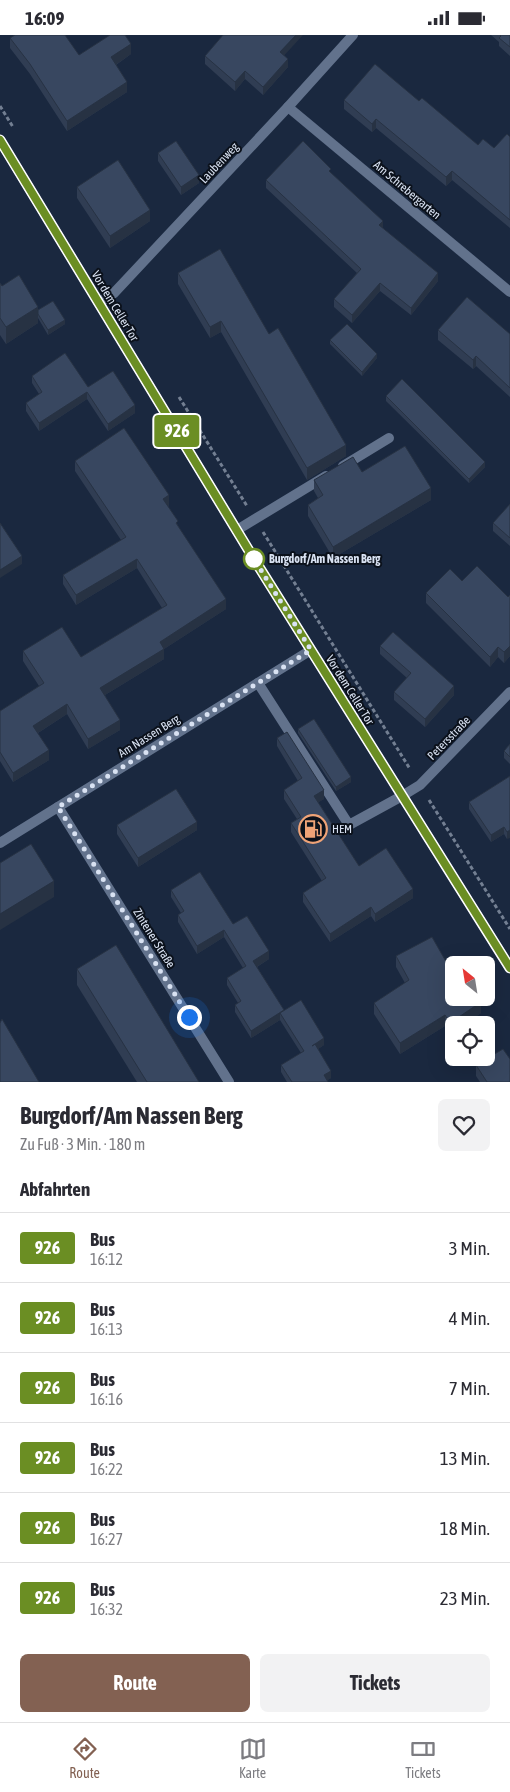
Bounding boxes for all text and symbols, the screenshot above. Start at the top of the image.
text: 16:09 [25,7,64,29]
street label: Laubenweg [197,139,242,186]
street label: Am Schrebergarten [371,158,443,222]
street label: Vor dem Celler Tor [89,268,142,344]
line badge: 926 [148,415,206,447]
text: 926 [164,420,190,441]
marker: Burgdorf/Am Nassen Berg [243,548,265,570]
place label: Burgdorf/Am Nassen Berg [269,552,381,566]
street label: Vor dem Celler Tor [323,653,377,728]
street label: Am Nassen Berg [116,711,183,760]
street label: Petersstraße [425,713,473,763]
fuel station icon: HEM [298,814,328,844]
place label: HEM [332,822,352,836]
street label: Zintener Straße [130,906,178,970]
north arrow [445,956,495,1006]
map controls [445,956,495,1066]
your location [177,1005,202,1030]
button: locate [445,1016,495,1066]
button: heart [438,1099,490,1151]
text: Burgdorf/Am Nassen Berg [20,1102,243,1129]
text: Zu Fuß · 3 Min. · 180 m [20,1135,145,1153]
text: Abfahrten [20,1178,90,1200]
text: Bus [90,1228,115,1250]
text: 926 [35,1237,60,1258]
text: 3 Min. [449,1237,490,1259]
text: 16:12 [90,1250,123,1268]
text: Bus [90,1298,115,1320]
text: 926 [35,1307,60,1328]
text: 4 Min. [449,1307,490,1329]
text: 16:13 [90,1320,123,1338]
text: Bus [90,1368,115,1390]
text: 926 [35,1377,60,1398]
text: 7 Min. [449,1377,490,1399]
text: 16:16 [90,1390,123,1408]
text: Bus [90,1438,115,1460]
text: 926 [35,1447,60,1468]
text: 13 Min. [440,1447,490,1469]
text: 16:22 [90,1460,123,1478]
text: Bus [90,1508,115,1530]
text: 926 [35,1517,60,1538]
text: 18 Min. [440,1517,490,1539]
text: 16:27 [90,1530,123,1548]
text: Bus [90,1578,115,1600]
text: 926 [35,1587,60,1608]
text: 23 Min. [440,1587,490,1609]
text: 16:32 [90,1600,123,1618]
button: Route [20,1654,250,1712]
button: Tickets [260,1654,490,1712]
tab: Route [69,1735,100,1781]
tab: Karte [239,1735,267,1781]
tab: Tickets [405,1735,441,1781]

